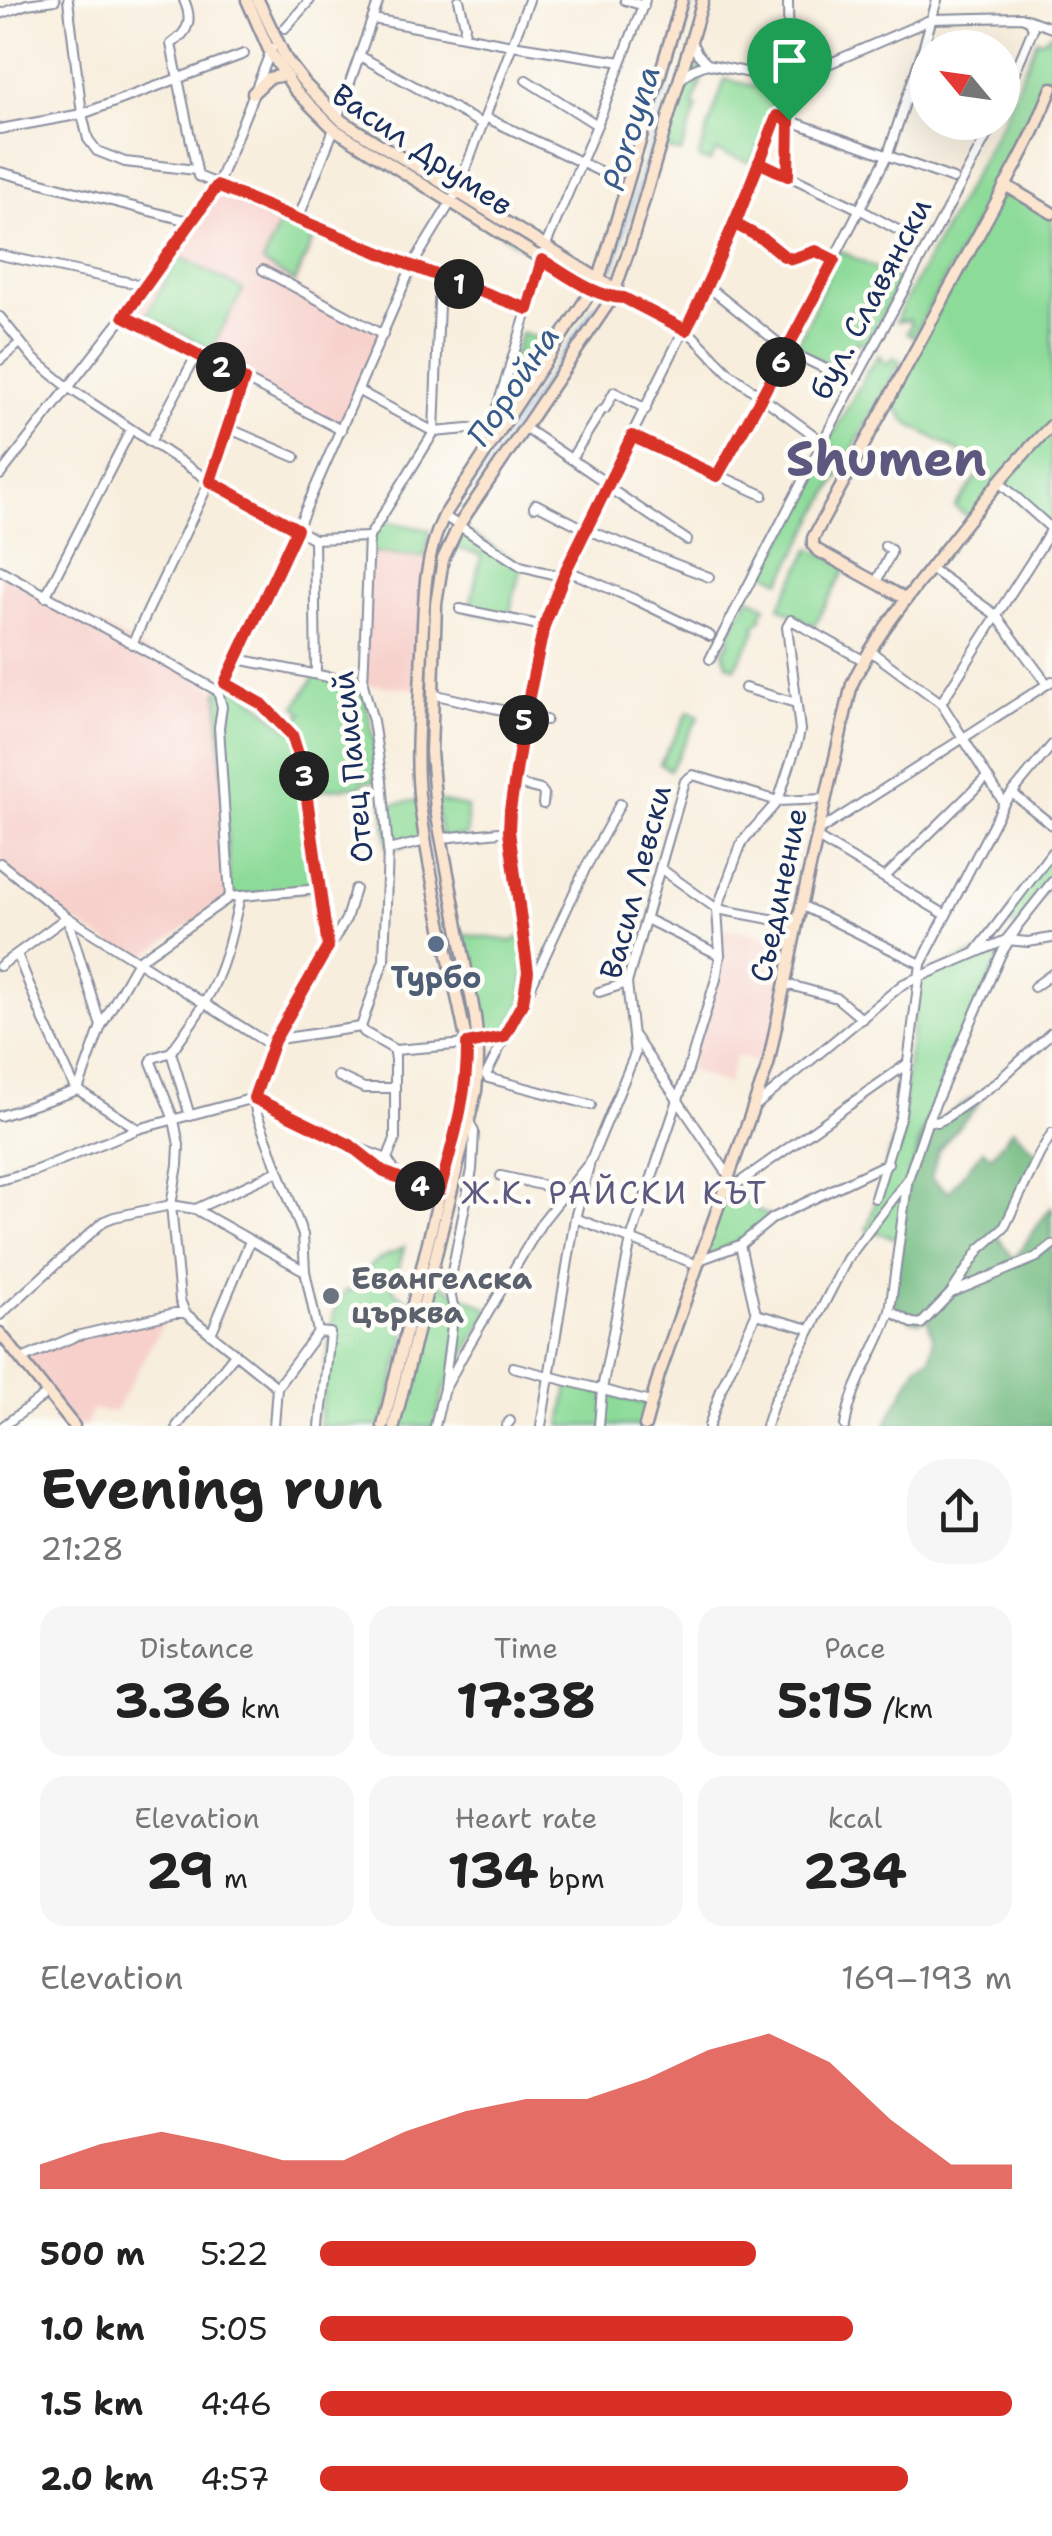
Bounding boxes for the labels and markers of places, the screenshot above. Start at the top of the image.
pin [747,18,832,121]
pin: 1 [434,259,484,309]
pin: 6 [756,337,806,387]
pin: 2 [196,342,246,392]
pin: 5 [499,695,549,745]
pin: 3 [279,751,329,801]
marker: Турбо [425,933,447,955]
place label: Турбо [390,957,482,998]
pin: 4 [395,1161,445,1211]
place label: Евангелска църква [351,1258,533,1333]
marker: Евангелска църква [320,1285,342,1307]

